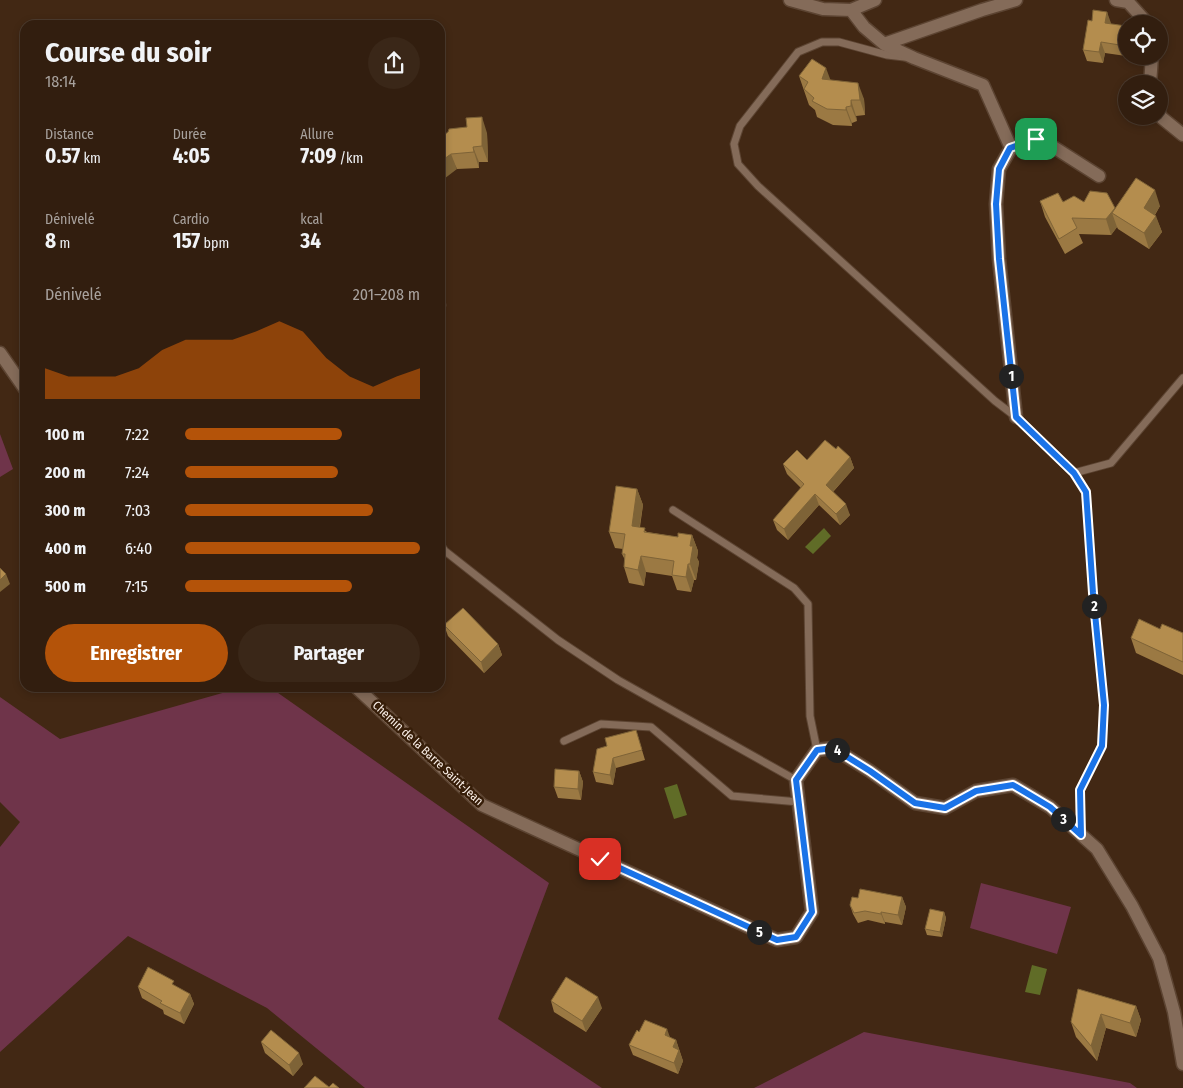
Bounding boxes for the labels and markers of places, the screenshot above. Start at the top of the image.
pin [1015,118,1057,160]
pin: 1 [998,364,1024,388]
pin: 2 [1082,594,1106,618]
pin: 4 [824,738,850,762]
pin: 3 [1050,806,1076,832]
pin [579,838,621,880]
pin: 5 [746,920,772,944]

